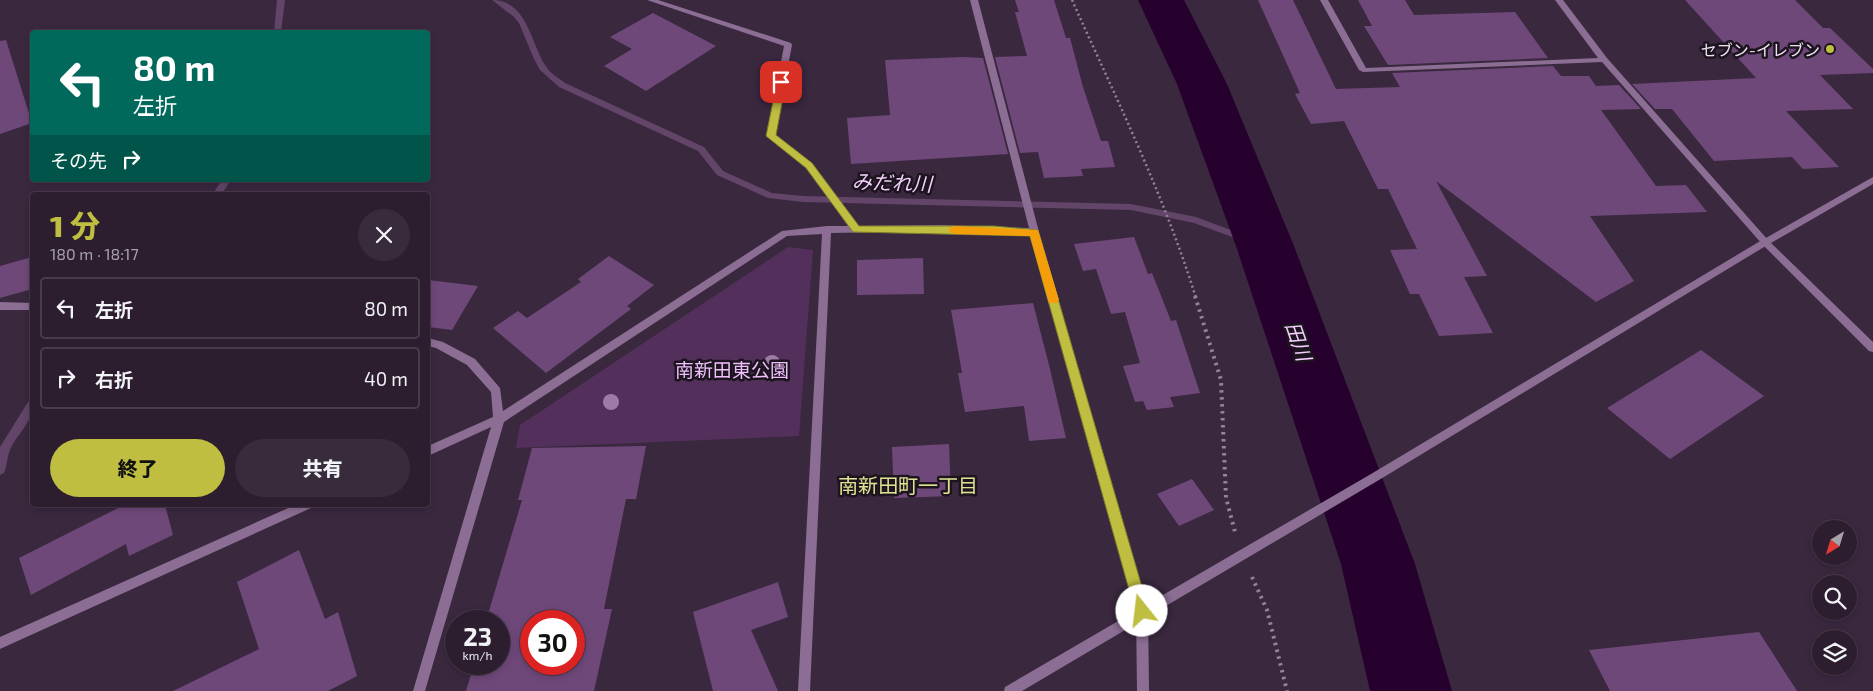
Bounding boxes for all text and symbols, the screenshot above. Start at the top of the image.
place label: セブン-イレブン [1701,40,1820,59]
marker: セブン-イレブン [1824,43,1836,55]
text: 80 m [133,46,215,88]
icon: left [50,50,115,115]
pin [760,61,802,103]
icon: arrive [767,68,795,96]
text: 左折 [133,92,177,118]
icon: right [117,145,145,173]
text: その先 [50,149,107,172]
water label: みだれ川 [852,169,934,195]
text: 1 分 [50,207,100,243]
button: close [358,209,410,261]
text: 180 m · 18:17 [50,244,139,263]
icon: left [52,294,80,322]
text: 80 m [364,297,408,320]
text: 左折 [95,298,133,321]
water label: 田川 [1281,318,1318,366]
park label: 南新田東公園 [675,358,789,381]
icon: right [52,364,80,392]
text: 40 m [364,367,408,390]
text: 右折 [95,368,133,391]
button: 終了 [50,439,225,497]
button: 共有 [235,439,410,497]
district label: 南新田町一丁目 [838,473,978,497]
north arrow [1812,520,1858,565]
map controls [1812,520,1857,675]
button: search [1812,575,1857,620]
position arrow [1115,584,1167,636]
speed limit sign: 30 [520,610,585,675]
text: 23 [463,621,492,651]
button: layers [1812,630,1857,675]
text: km/h [463,648,492,662]

